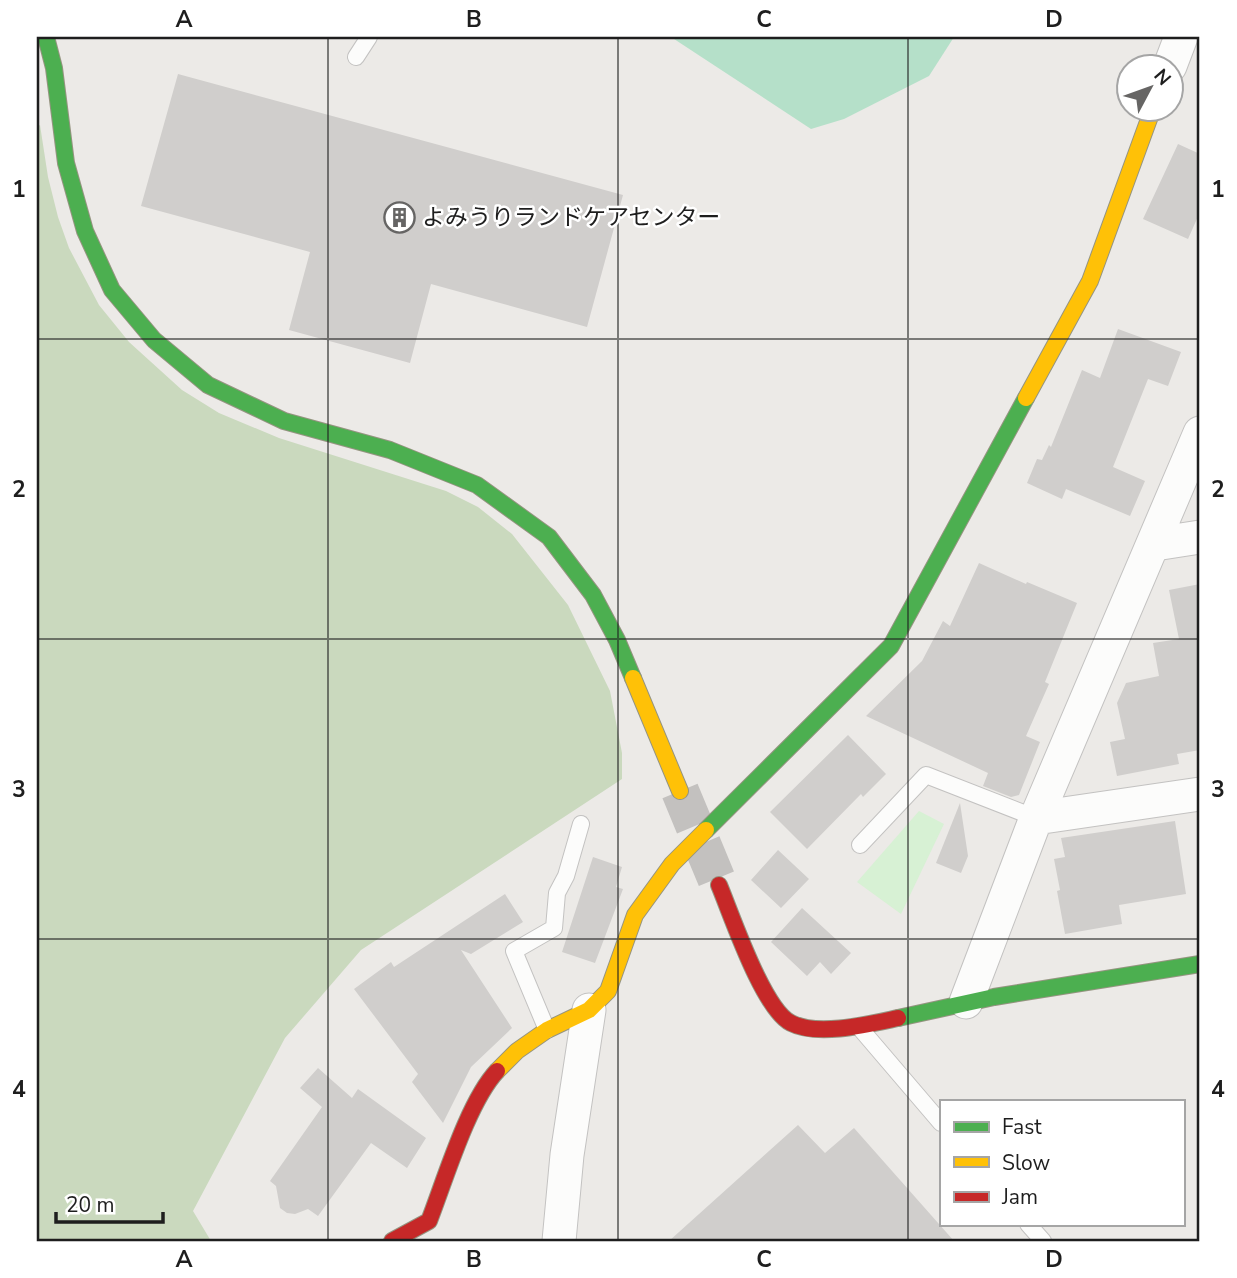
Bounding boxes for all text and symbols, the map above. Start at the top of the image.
text: A [175,4,193,35]
text: B [466,4,482,35]
text: C [756,4,772,35]
text: D [1045,4,1063,35]
north arrow [1114,52,1184,122]
text: N [1148,64,1177,91]
text: 1 [12,174,26,205]
text: 1 [1211,174,1225,205]
building icon: よみうりランドケアセンター [382,200,416,234]
place label: よみうりランドケアセンター [422,202,721,233]
text: 2 [12,474,26,505]
text: 2 [1211,474,1225,505]
text: 3 [12,774,26,805]
text: 3 [1211,774,1225,805]
text: 4 [12,1074,26,1105]
text: 4 [1211,1074,1225,1105]
legend [940,1100,1184,1226]
text: Fast [1002,1113,1042,1141]
text: Slow [1002,1149,1051,1177]
scale bar [56,1180,163,1224]
text: Jam [1001,1183,1038,1211]
text: 20 m [66,1191,115,1219]
text: A [175,1244,193,1275]
text: B [466,1244,482,1275]
text: C [756,1244,772,1275]
text: D [1045,1244,1063,1275]

